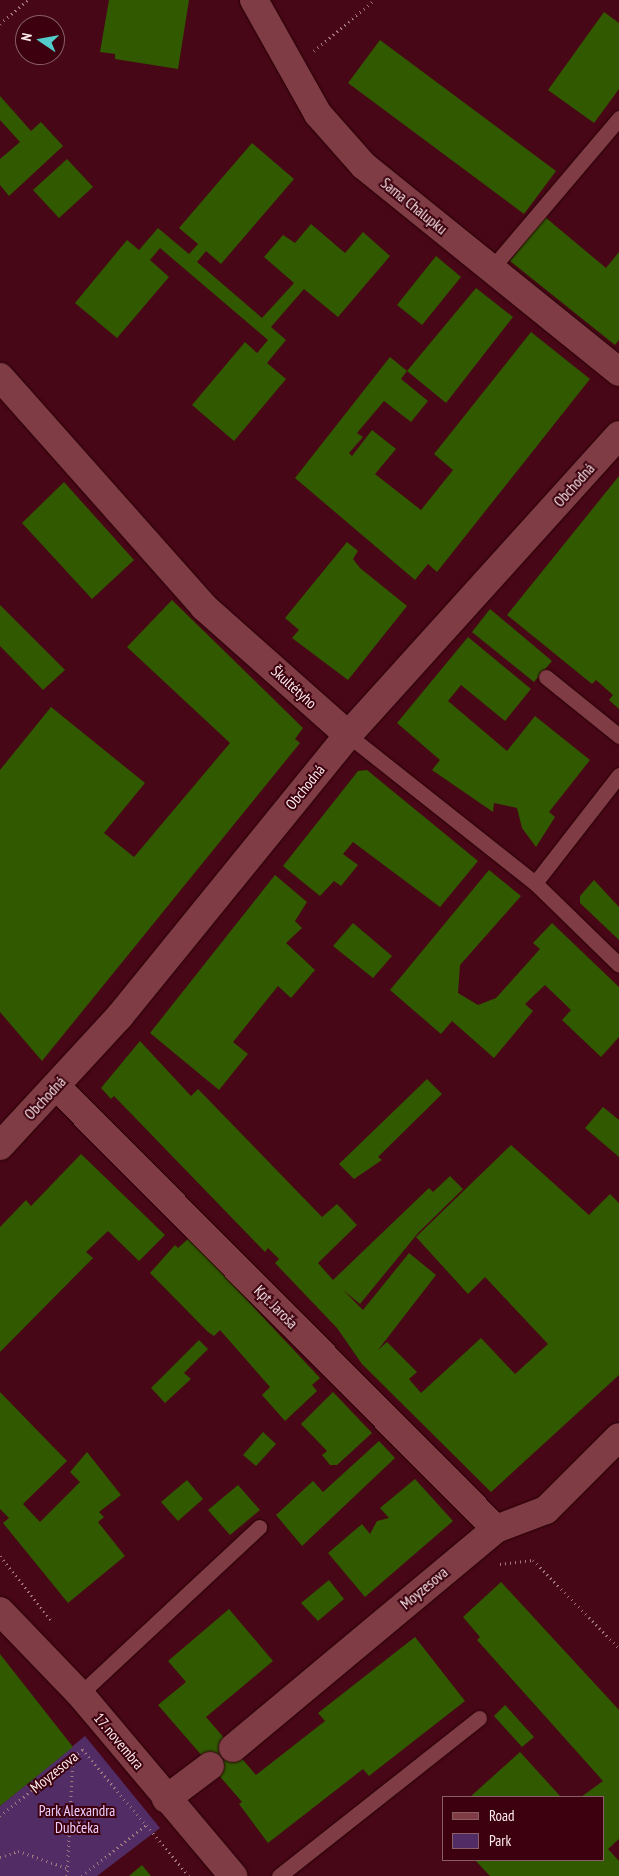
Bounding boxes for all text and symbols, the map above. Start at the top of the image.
north arrow [15,15,65,65]
text: N [17,32,36,43]
street label: Sama Chalupku [377,174,451,238]
street label: Obchodná [550,460,598,510]
street label: Škultétyho [267,662,321,712]
street label: Obchodná [282,761,328,813]
street label: Obchodná [21,1073,69,1123]
street label: Kpt. Jaroša [250,1281,302,1333]
street label: Moyzesova [397,1563,451,1613]
street label: 17. novembra [90,1709,148,1773]
street label: Moyzesova [27,1747,81,1797]
legend [442,1796,604,1861]
park label: Park Alexandra Dubčeka [38,1801,116,1836]
text: Road [489,1806,515,1825]
text: Park [489,1831,511,1850]

